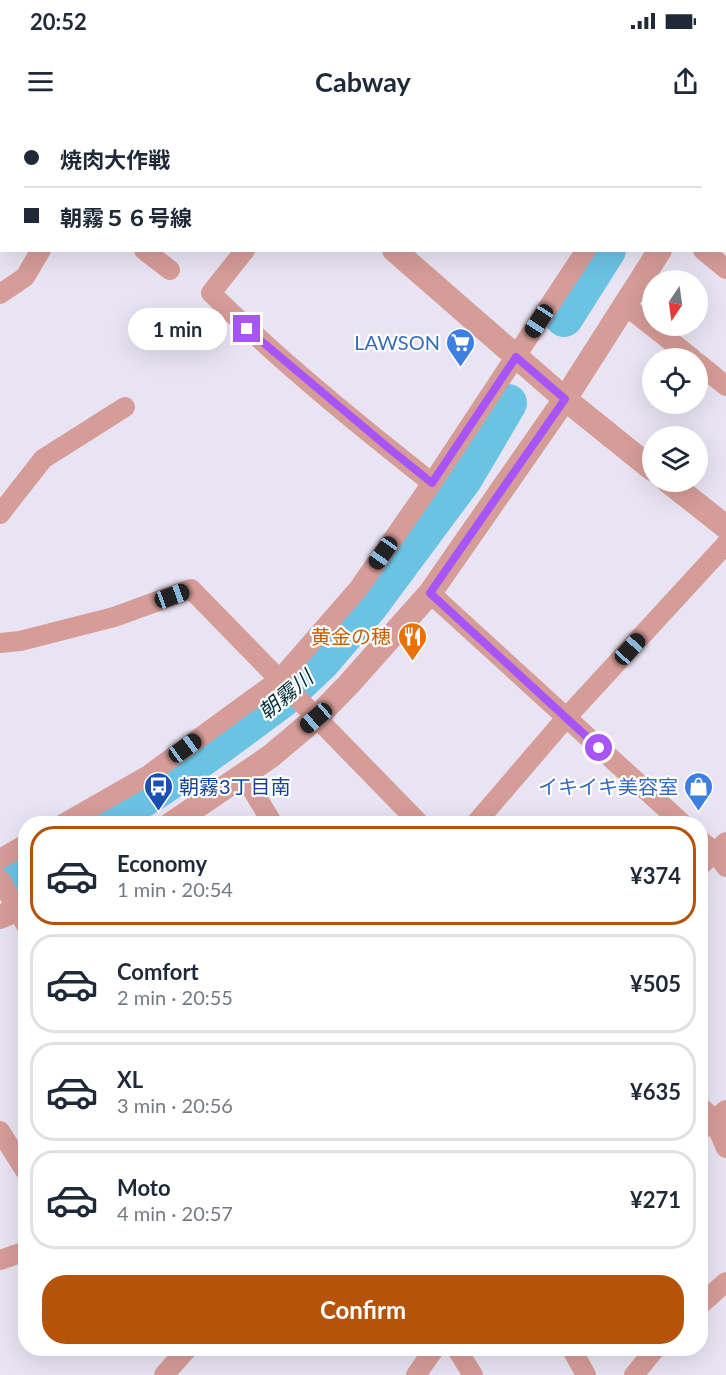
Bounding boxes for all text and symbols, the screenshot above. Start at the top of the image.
text: 20:52 [30,8,87,35]
icon: menu [24,65,57,98]
text: Cabway [315,65,411,98]
icon: share [669,65,702,98]
text: 焼肉大作戦 [60,146,170,173]
text: 朝霧５６号線 [60,204,192,231]
north arrow [642,270,708,336]
map controls [642,270,708,492]
car [522,301,556,341]
callout: 1 min [127,308,226,350]
route end [233,315,260,342]
text: 1 min [153,317,202,341]
supermarket icon: LAWSON [445,326,477,368]
place label: LAWSON [354,330,440,354]
button: locate [642,348,708,414]
button: layers [642,426,708,492]
car [365,533,401,573]
car [152,581,192,611]
restaurant icon: 黄金の穂 [396,620,428,662]
place label: 黄金の穂 [311,624,391,648]
car [611,630,649,668]
water label: 朝霧川 [253,663,319,724]
car [297,699,335,737]
car [165,730,205,766]
route start [585,734,612,761]
bus stop icon: 朝霧3丁目南 [142,770,174,812]
shop icon: イキイキ美容室 [683,770,715,812]
place label: 朝霧3丁目南 [179,774,291,798]
place label: イキイキ美容室 [538,774,678,798]
icon: car [45,849,99,903]
text: Economy [117,850,207,877]
text: ¥374 [630,862,681,889]
text: 1 min · 20:54 [117,877,233,901]
icon: car [45,957,99,1011]
text: Comfort [117,958,199,985]
text: ¥505 [630,970,681,997]
text: 2 min · 20:55 [117,985,233,1009]
icon: car [45,1065,99,1119]
text: XL [117,1066,143,1093]
text: ¥635 [630,1078,681,1105]
text: 3 min · 20:56 [117,1093,233,1117]
icon: car [45,1173,99,1227]
text: Moto [117,1174,171,1201]
text: ¥271 [630,1186,681,1213]
text: 4 min · 20:57 [117,1201,233,1225]
button: Confirm [42,1275,684,1344]

